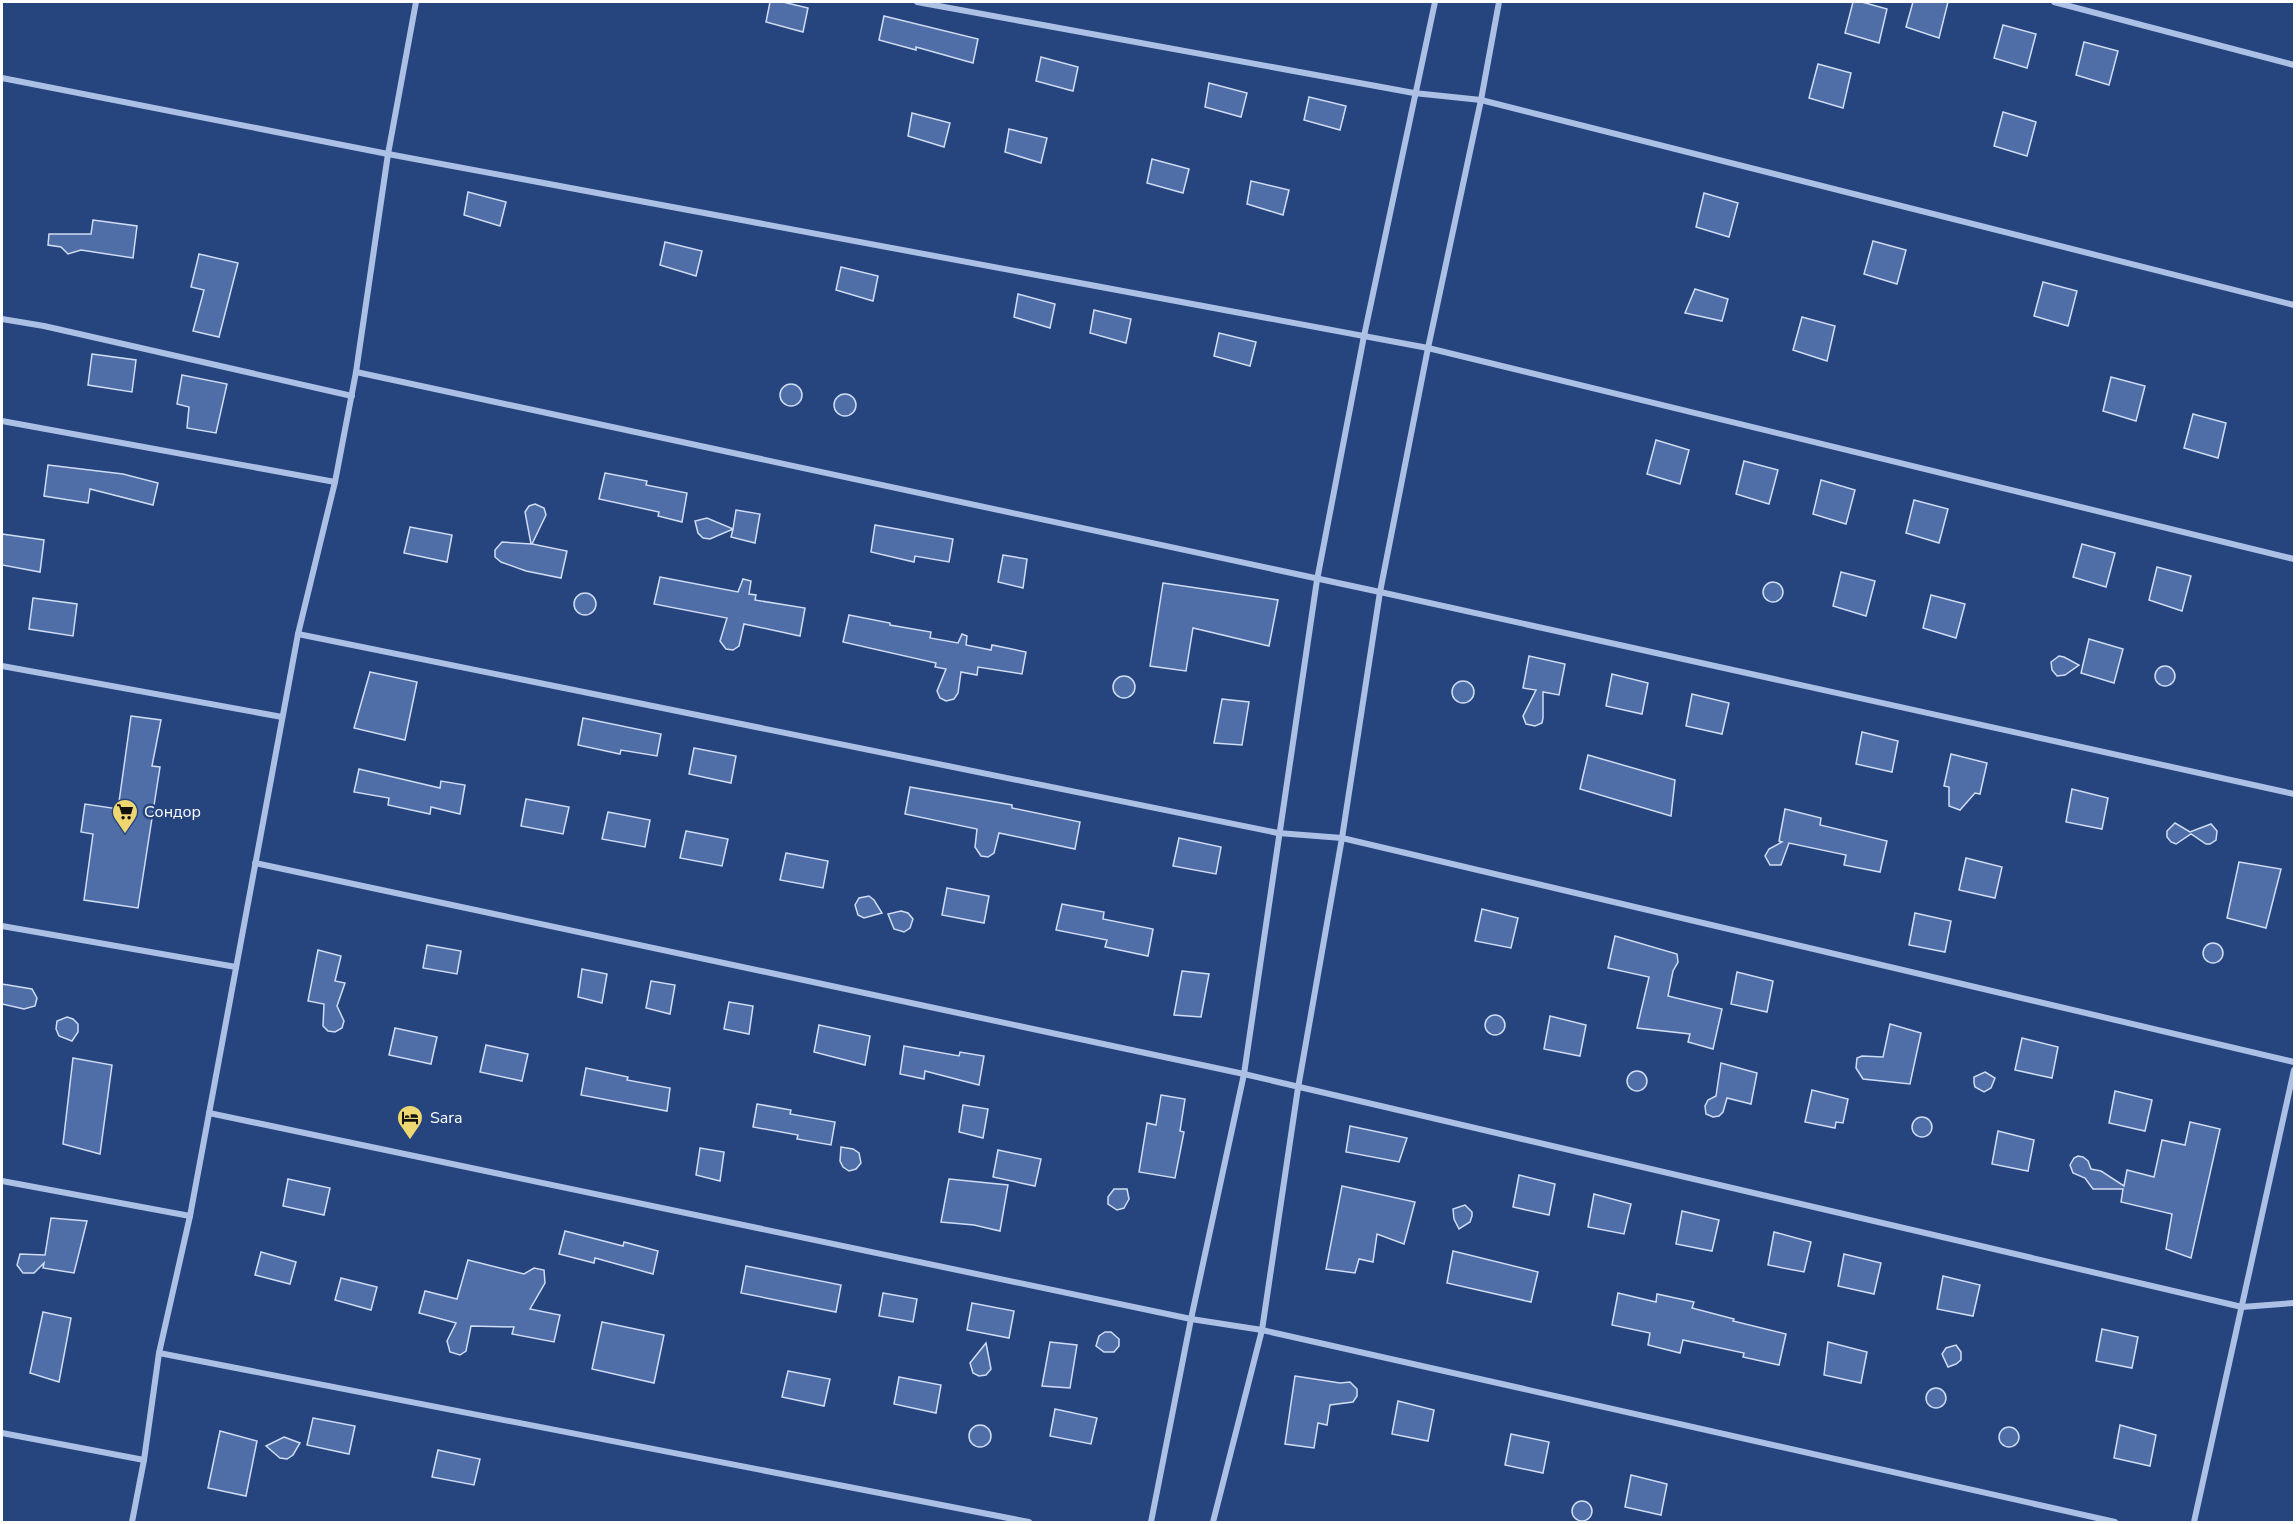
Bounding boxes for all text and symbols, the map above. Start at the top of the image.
supermarket icon: Сондор [110,797,140,835]
place label: Сондор [144,801,201,823]
hotel icon: Sara [395,1103,425,1141]
place label: Sara [430,1107,462,1129]

